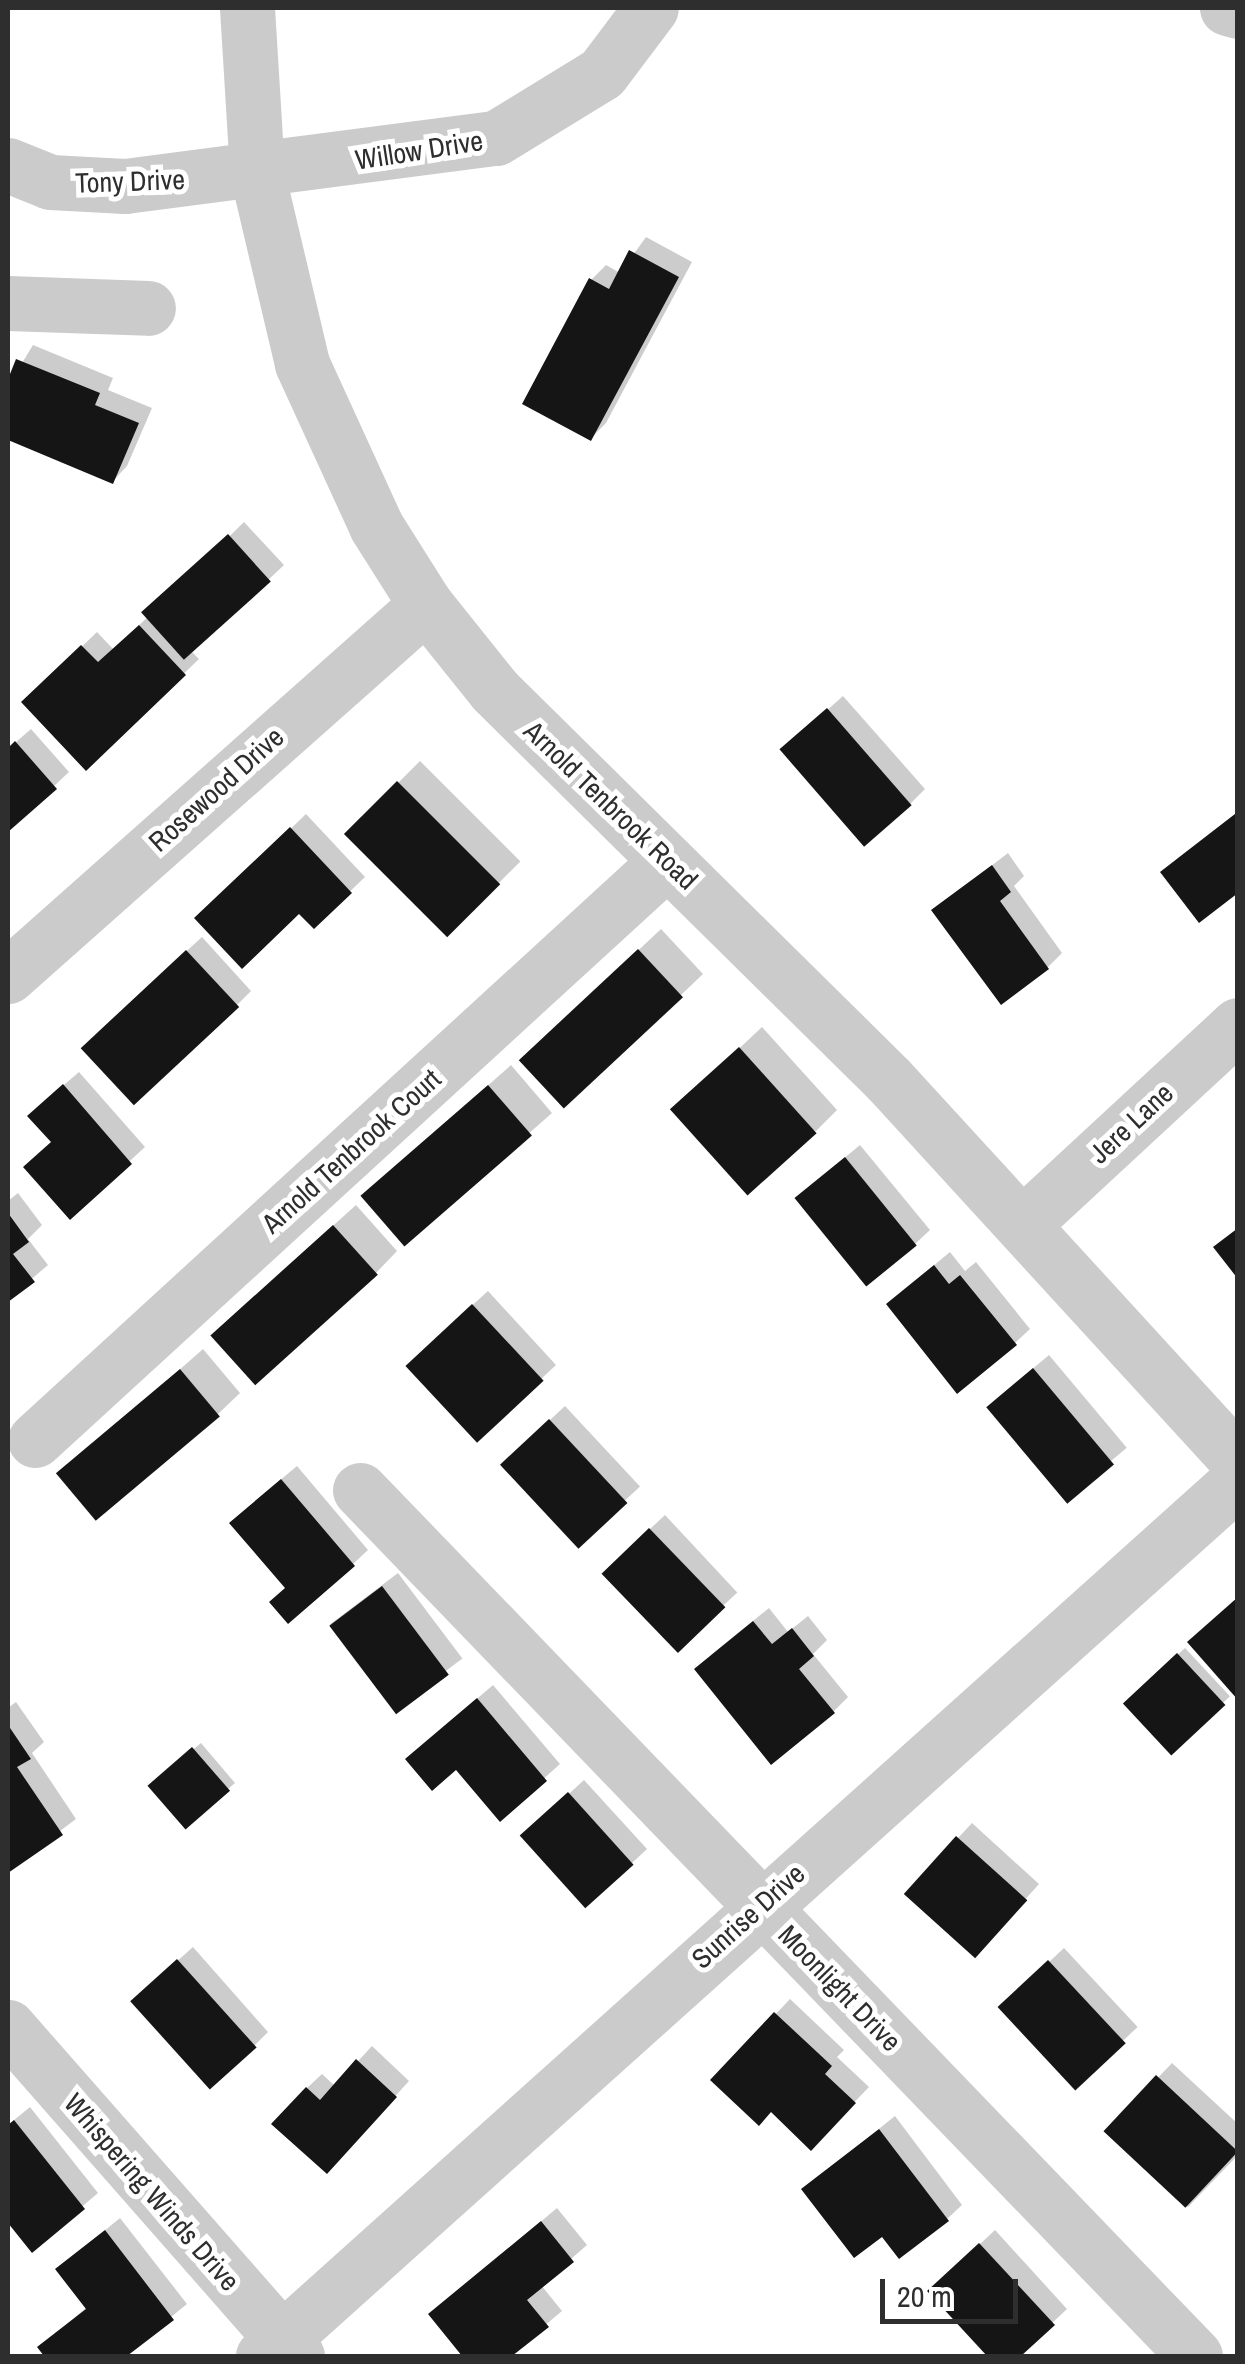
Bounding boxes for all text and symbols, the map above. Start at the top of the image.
street label: Willow Drive [353,123,485,177]
street label: Tony Drive [75,162,185,200]
street label: Arnold Tenbrook Road [517,714,705,896]
street label: Rosewood Drive [142,720,290,858]
street label: Arnold Tenbrook Court [254,1062,448,1240]
street label: Jere Lane [1082,1076,1180,1170]
street label: Sunrise Drive [685,1857,811,1975]
street label: Moonlight Drive [772,1918,908,2058]
street label: Whispering Winds Drive [57,2087,247,2297]
scale bar [885,2259,1022,2321]
text: 20 m [897,2276,952,2316]

